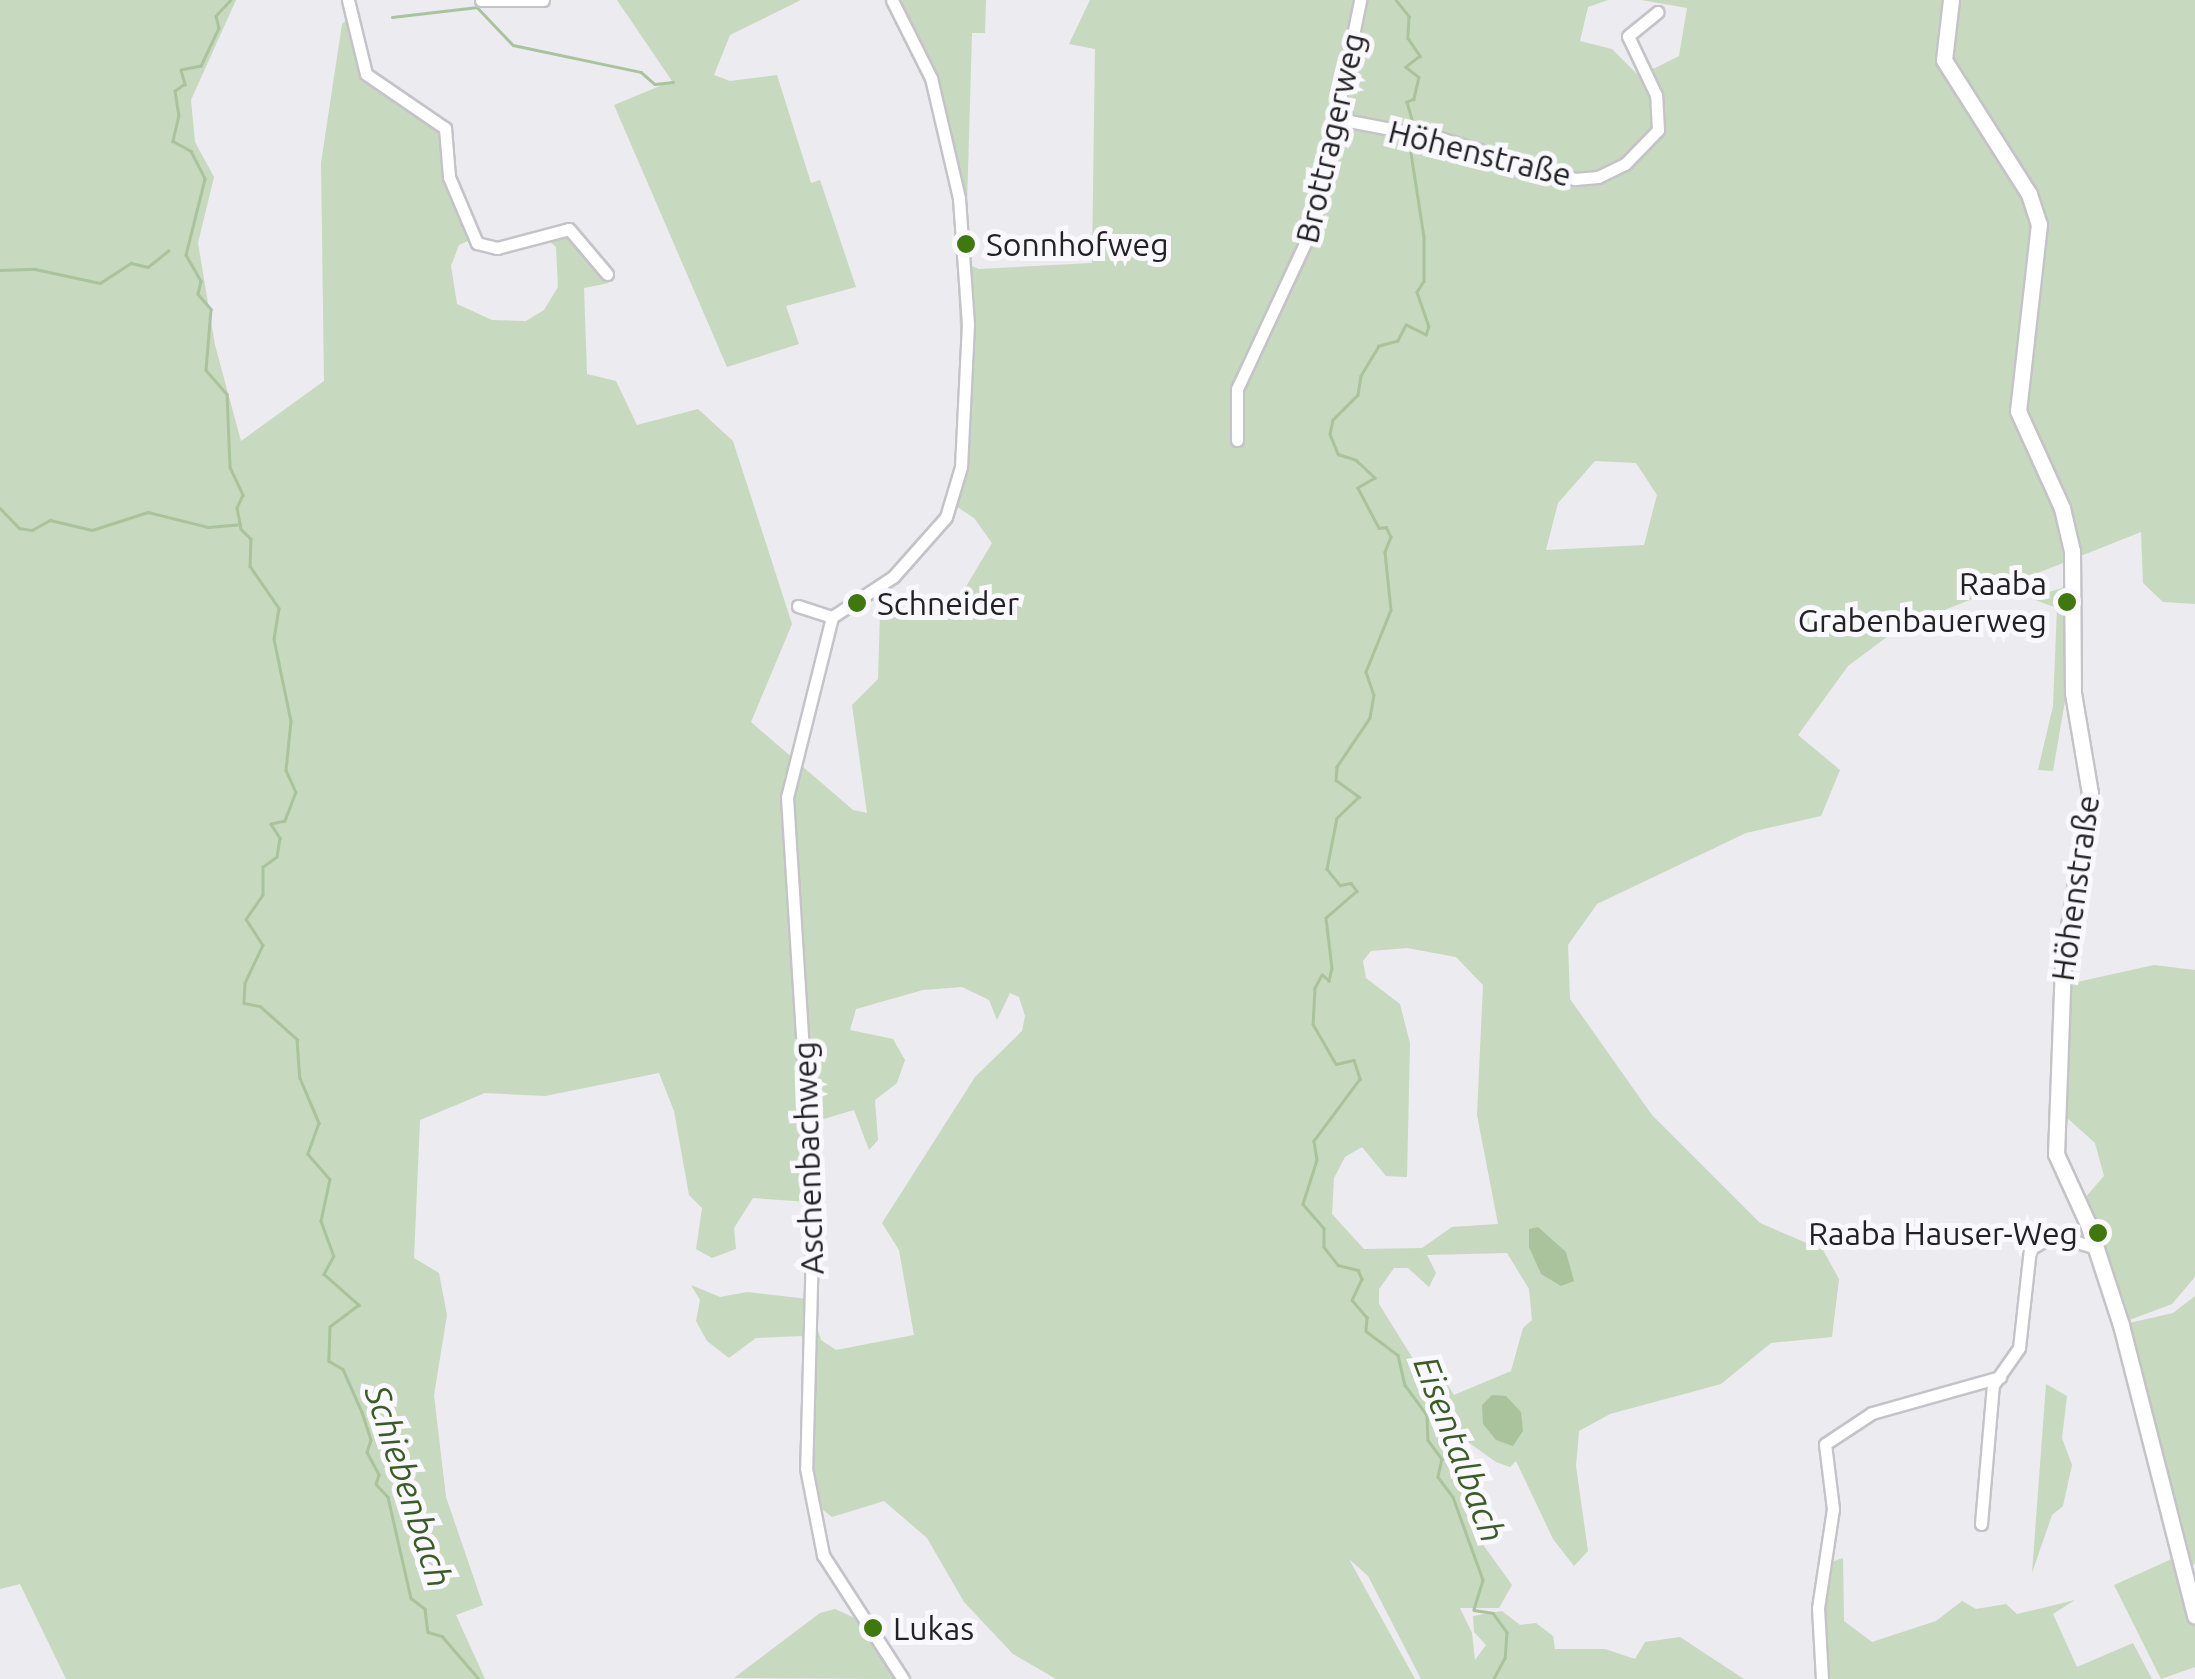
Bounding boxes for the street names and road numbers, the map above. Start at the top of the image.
street label: Brottragerweg [1287,29,1373,247]
street label: Höhenstraße [1385,112,1575,194]
street label: Höhenstraße [2043,793,2107,983]
street label: Aschenbachweg [785,1041,831,1275]

